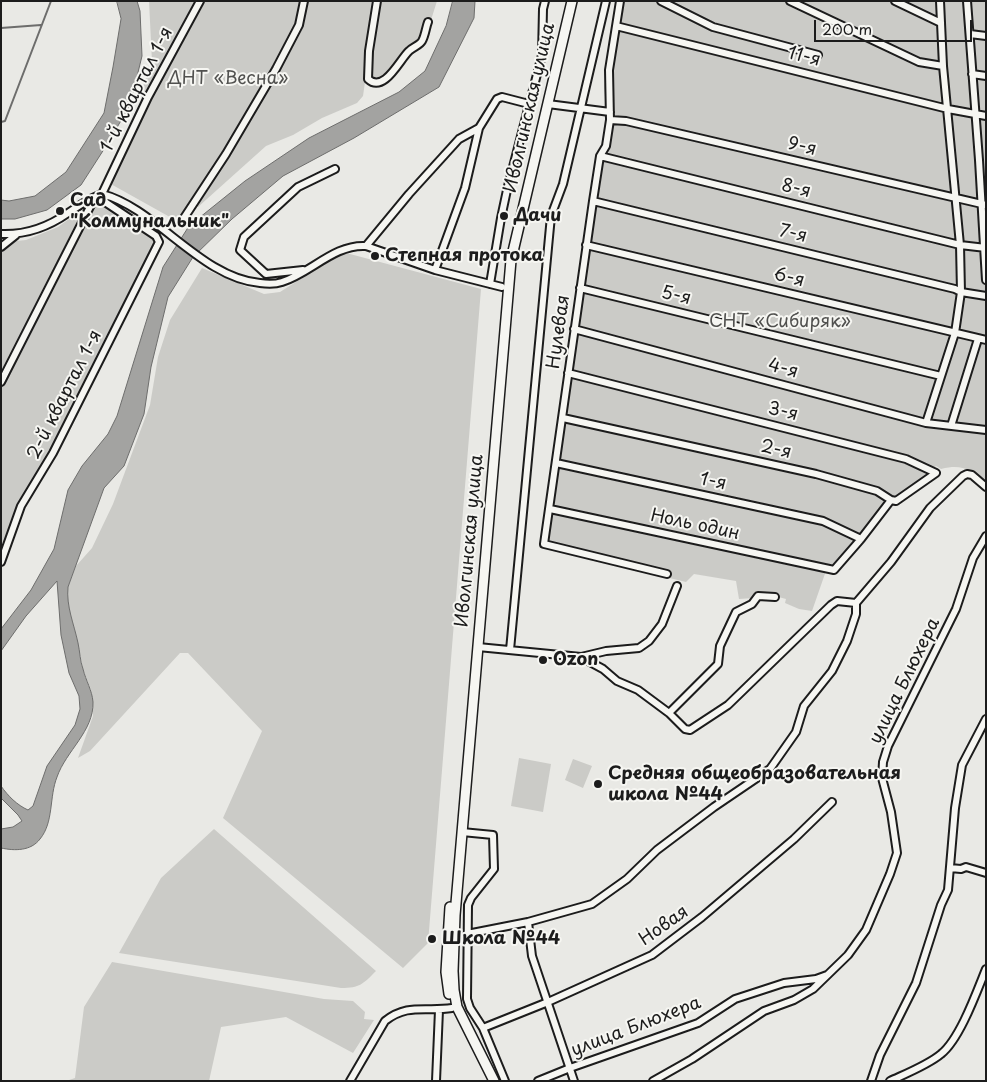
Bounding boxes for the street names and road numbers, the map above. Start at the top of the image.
street label: Иволгинская улица [500,21,560,195]
street label: 1-й квартал 1-я [96,24,178,156]
street label: 11-я [785,42,823,72]
street label: 9-я [785,133,819,161]
street label: 8-я [779,175,813,203]
street label: 7-я [777,220,809,248]
street label: 6-я [771,264,807,292]
street label: 5-я [659,282,693,310]
street label: Нулевая [543,294,575,370]
street label: 2-й квартал 1-я [23,327,107,463]
street label: 4-я [766,355,800,383]
street label: 3-я [766,398,800,426]
street label: 2-я [758,436,794,464]
street label: Иволгинская улица [452,454,488,628]
street label: 1-я [698,469,728,495]
street label: Ноль один [648,505,742,545]
street label: улица Блюхера [865,615,945,747]
street label: Новая [635,901,693,951]
street label: улица Блюхера [568,992,704,1062]

